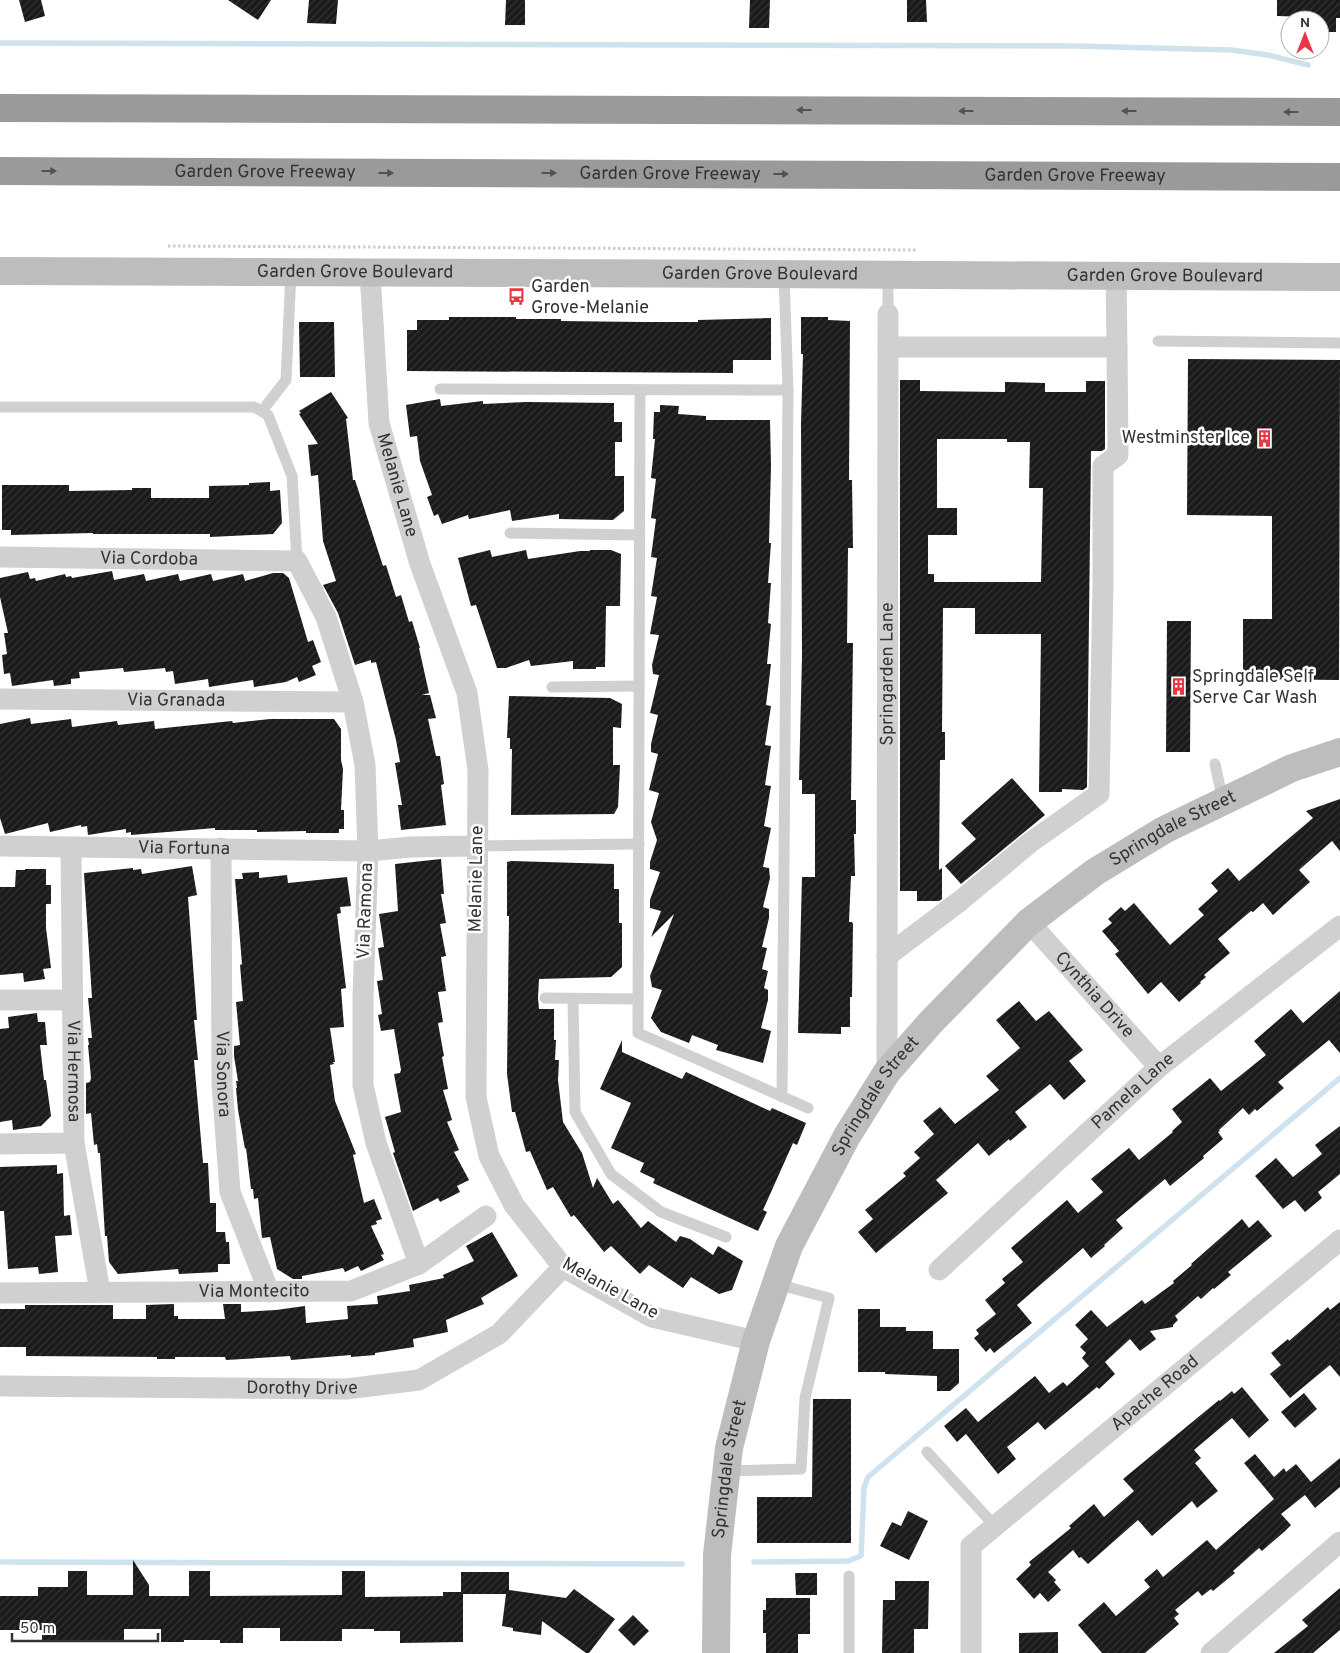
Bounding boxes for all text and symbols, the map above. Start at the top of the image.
north arrow [1280,10,1330,60]
text: N [1300,15,1310,32]
one-way arrow [796,106,812,114]
one-way arrow [958,107,974,115]
one-way arrow [1121,107,1137,115]
one-way arrow [1283,108,1299,116]
street label: Garden Grove Freeway [174,160,356,184]
street label: Garden Grove Freeway [579,162,761,186]
street label: Garden Grove Freeway [984,164,1166,188]
one-way arrow [41,167,57,175]
one-way arrow [378,169,394,177]
one-way arrow [541,169,557,177]
one-way arrow [773,170,789,178]
street label: Garden Grove Boulevard [257,260,453,284]
street label: Garden Grove Boulevard [662,262,858,286]
street label: Garden Grove Boulevard [1067,264,1263,288]
place label: Garden Grove-Melanie [531,276,649,320]
bus stop icon: Garden Grove-Melanie [507,287,527,307]
place label: Westminster Ice [1121,427,1250,450]
building icon: Westminster Ice [1254,428,1274,448]
street label: Melanie Lane [371,431,423,540]
street label: Via Cordoba [100,547,198,571]
street label: Springarden Lane [876,602,899,746]
place label: Springdale Self Serve Car Wash [1192,666,1317,710]
building icon: Springdale Self Serve Car Wash [1168,677,1188,697]
street label: Via Granada [127,689,225,712]
street label: Springdale Street [1105,785,1240,872]
street label: Melanie Lane [465,825,489,933]
street label: Via Fortuna [138,836,230,861]
street label: Via Ramona [353,862,379,960]
street label: Cynthia Drive [1050,947,1139,1043]
street label: Via Hermosa [61,1020,85,1122]
street label: Via Sonora [210,1030,236,1118]
street label: Springdale Street [827,1031,925,1160]
street label: Pamela Lane [1087,1048,1179,1135]
street label: Melanie Lane [558,1253,662,1325]
street label: Via Montecito [198,1280,310,1303]
street label: Apache Road [1106,1350,1204,1437]
street label: Dorothy Drive [246,1376,359,1401]
street label: Springdale Street [707,1397,752,1540]
scale bar [12,1610,159,1642]
text: 50 m [20,1620,55,1639]

